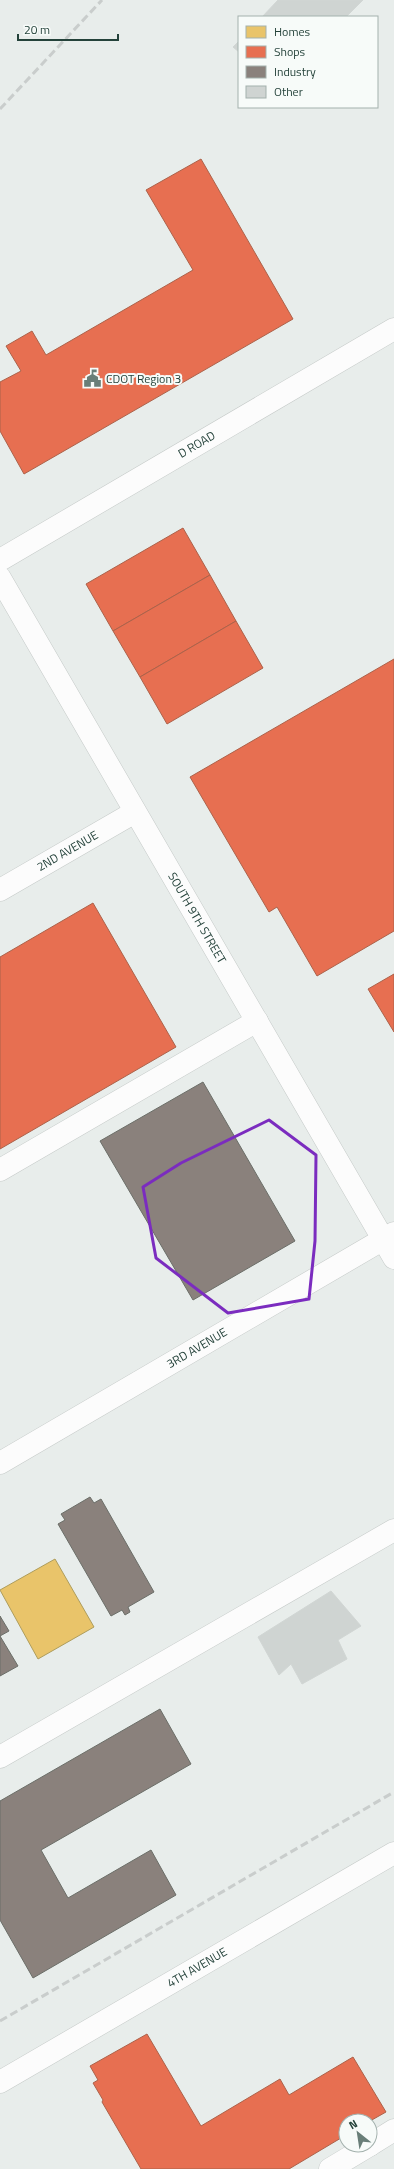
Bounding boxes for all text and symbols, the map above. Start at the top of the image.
scale bar [18,16,118,42]
legend [238,16,378,108]
text: 20 m [24,20,50,39]
text: Homes [274,22,310,41]
text: Shops [274,42,306,61]
text: Industry [274,62,316,81]
text: Other [274,82,303,101]
public building icon: CDOT Region 3 [83,369,103,389]
place label: CDOT Region 3 [106,369,181,388]
street label: D ROAD [174,426,219,463]
street label: 2ND AVENUE [33,825,102,876]
street label: SOUTH 9TH STREET [163,869,232,968]
street label: 3RD AVENUE [163,1322,231,1373]
street label: 4TH AVENUE [163,1942,231,1992]
north arrow [338,2113,378,2153]
text: N [346,2116,360,2133]

